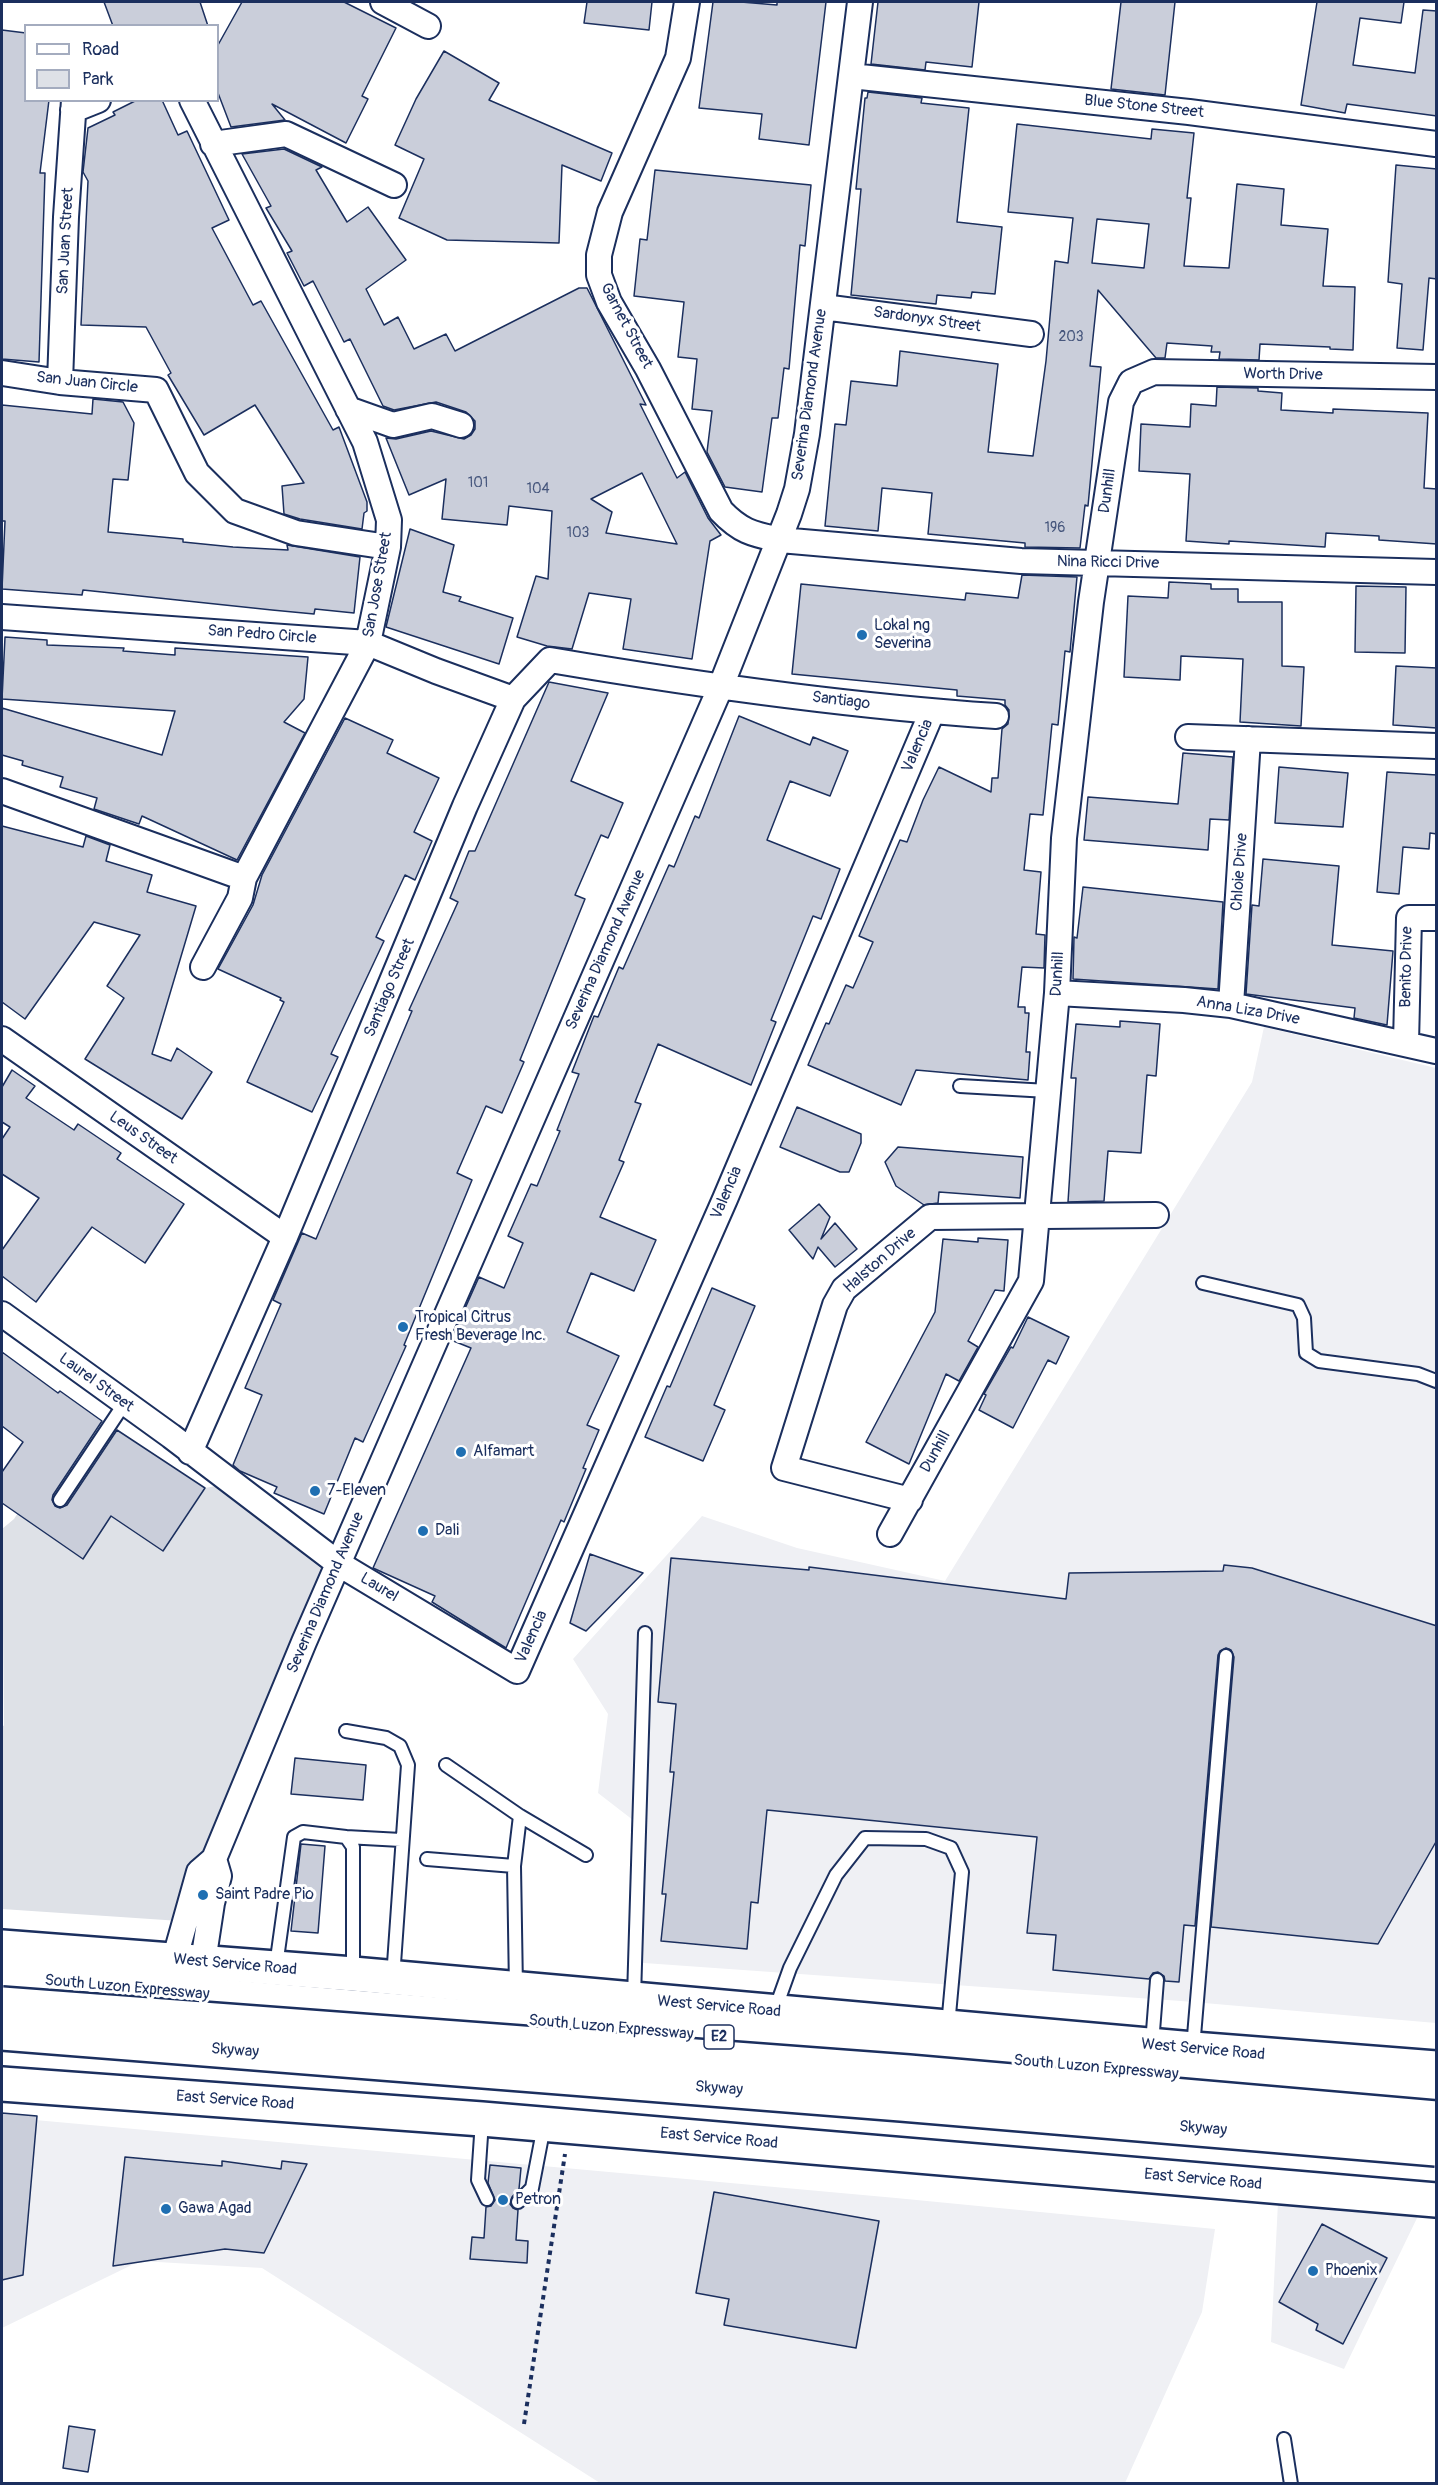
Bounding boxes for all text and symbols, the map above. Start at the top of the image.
legend [24,24,219,102]
text: Road [82,38,119,61]
text: Park [82,68,114,91]
street label: Blue Stone Street [1083,91,1205,123]
street label: San Juan Street [54,187,78,295]
street label: Garnet Street [595,280,657,372]
street label: Sardonyx Street [872,303,982,337]
street label: Severina Diamond Avenue [788,308,832,482]
house number: 203 [1058,329,1084,345]
street label: Worth Drive [1243,365,1323,385]
street label: San Juan Circle [35,368,139,398]
street label: Dunhill [1095,467,1121,515]
house number: 101 [468,475,488,491]
house number: 104 [526,481,550,497]
house number: 196 [1045,520,1065,536]
house number: 103 [567,525,589,541]
street label: San Jose Street [359,531,397,639]
street label: Nina Ricci Drive [1057,553,1159,573]
place label: Lokal ng Severina [874,616,931,654]
street label: San Pedro Circle [207,622,317,648]
marker: Lokal ng Severina [855,628,869,642]
street label: Santiago [811,688,871,714]
street label: Valencia [898,717,938,775]
street label: Chloie Drive [1228,832,1252,912]
street label: Severina Diamond Avenue [562,867,650,1033]
street label: Benito Drive [1397,926,1417,1008]
street label: Santiago Street [361,936,419,1040]
street label: Dunhill [1047,951,1069,997]
street label: Anna Liza Drive [1195,992,1301,1030]
street label: Leus Street [105,1107,181,1169]
street label: Valencia [707,1164,747,1222]
street label: Halston Drive [840,1224,920,1298]
place label: Tropical Citrus Fresh Beverage Inc. [415,1308,546,1346]
marker: Tropical Citrus Fresh Beverage Inc. [396,1320,410,1334]
street label: Laurel Street [55,1349,137,1417]
street label: Dunhill [917,1428,955,1476]
place label: Alfamart [473,1442,534,1462]
marker: Alfamart [454,1445,468,1459]
place label: 7-Eleven [327,1481,386,1501]
marker: 7-Eleven [308,1484,322,1498]
street label: Severina Diamond Avenue [283,1510,369,1676]
place label: Dali [435,1521,459,1541]
marker: Dali [416,1524,430,1538]
street label: Laurel [356,1569,402,1607]
street label: Valencia [512,1608,552,1666]
place label: Saint Padre Pio [215,1885,314,1905]
marker: Saint Padre Pio [196,1888,210,1902]
street label: West Service Road [172,1950,298,1980]
street label: South Luzon Expressway [44,1971,210,2005]
street label: West Service Road [656,1992,782,2022]
street label: South Luzon Expressway [528,2011,694,2045]
road number: E2 [704,2025,734,2049]
street label: West Service Road [1140,2035,1266,2065]
street label: Skyway [210,2040,260,2062]
street label: South Luzon Expressway [1013,2051,1179,2085]
street label: Skyway [694,2078,744,2100]
street label: East Service Road [175,2087,295,2115]
street label: Skyway [1178,2117,1228,2141]
street label: East Service Road [659,2124,779,2154]
street label: East Service Road [1143,2165,1263,2195]
place label: Petron [515,2190,561,2210]
marker: Petron [496,2193,510,2207]
place label: Gawa Agad [178,2199,251,2219]
marker: Gawa Agad [159,2202,173,2216]
place label: Phoenix [1325,2261,1377,2281]
marker: Phoenix [1306,2264,1320,2278]

